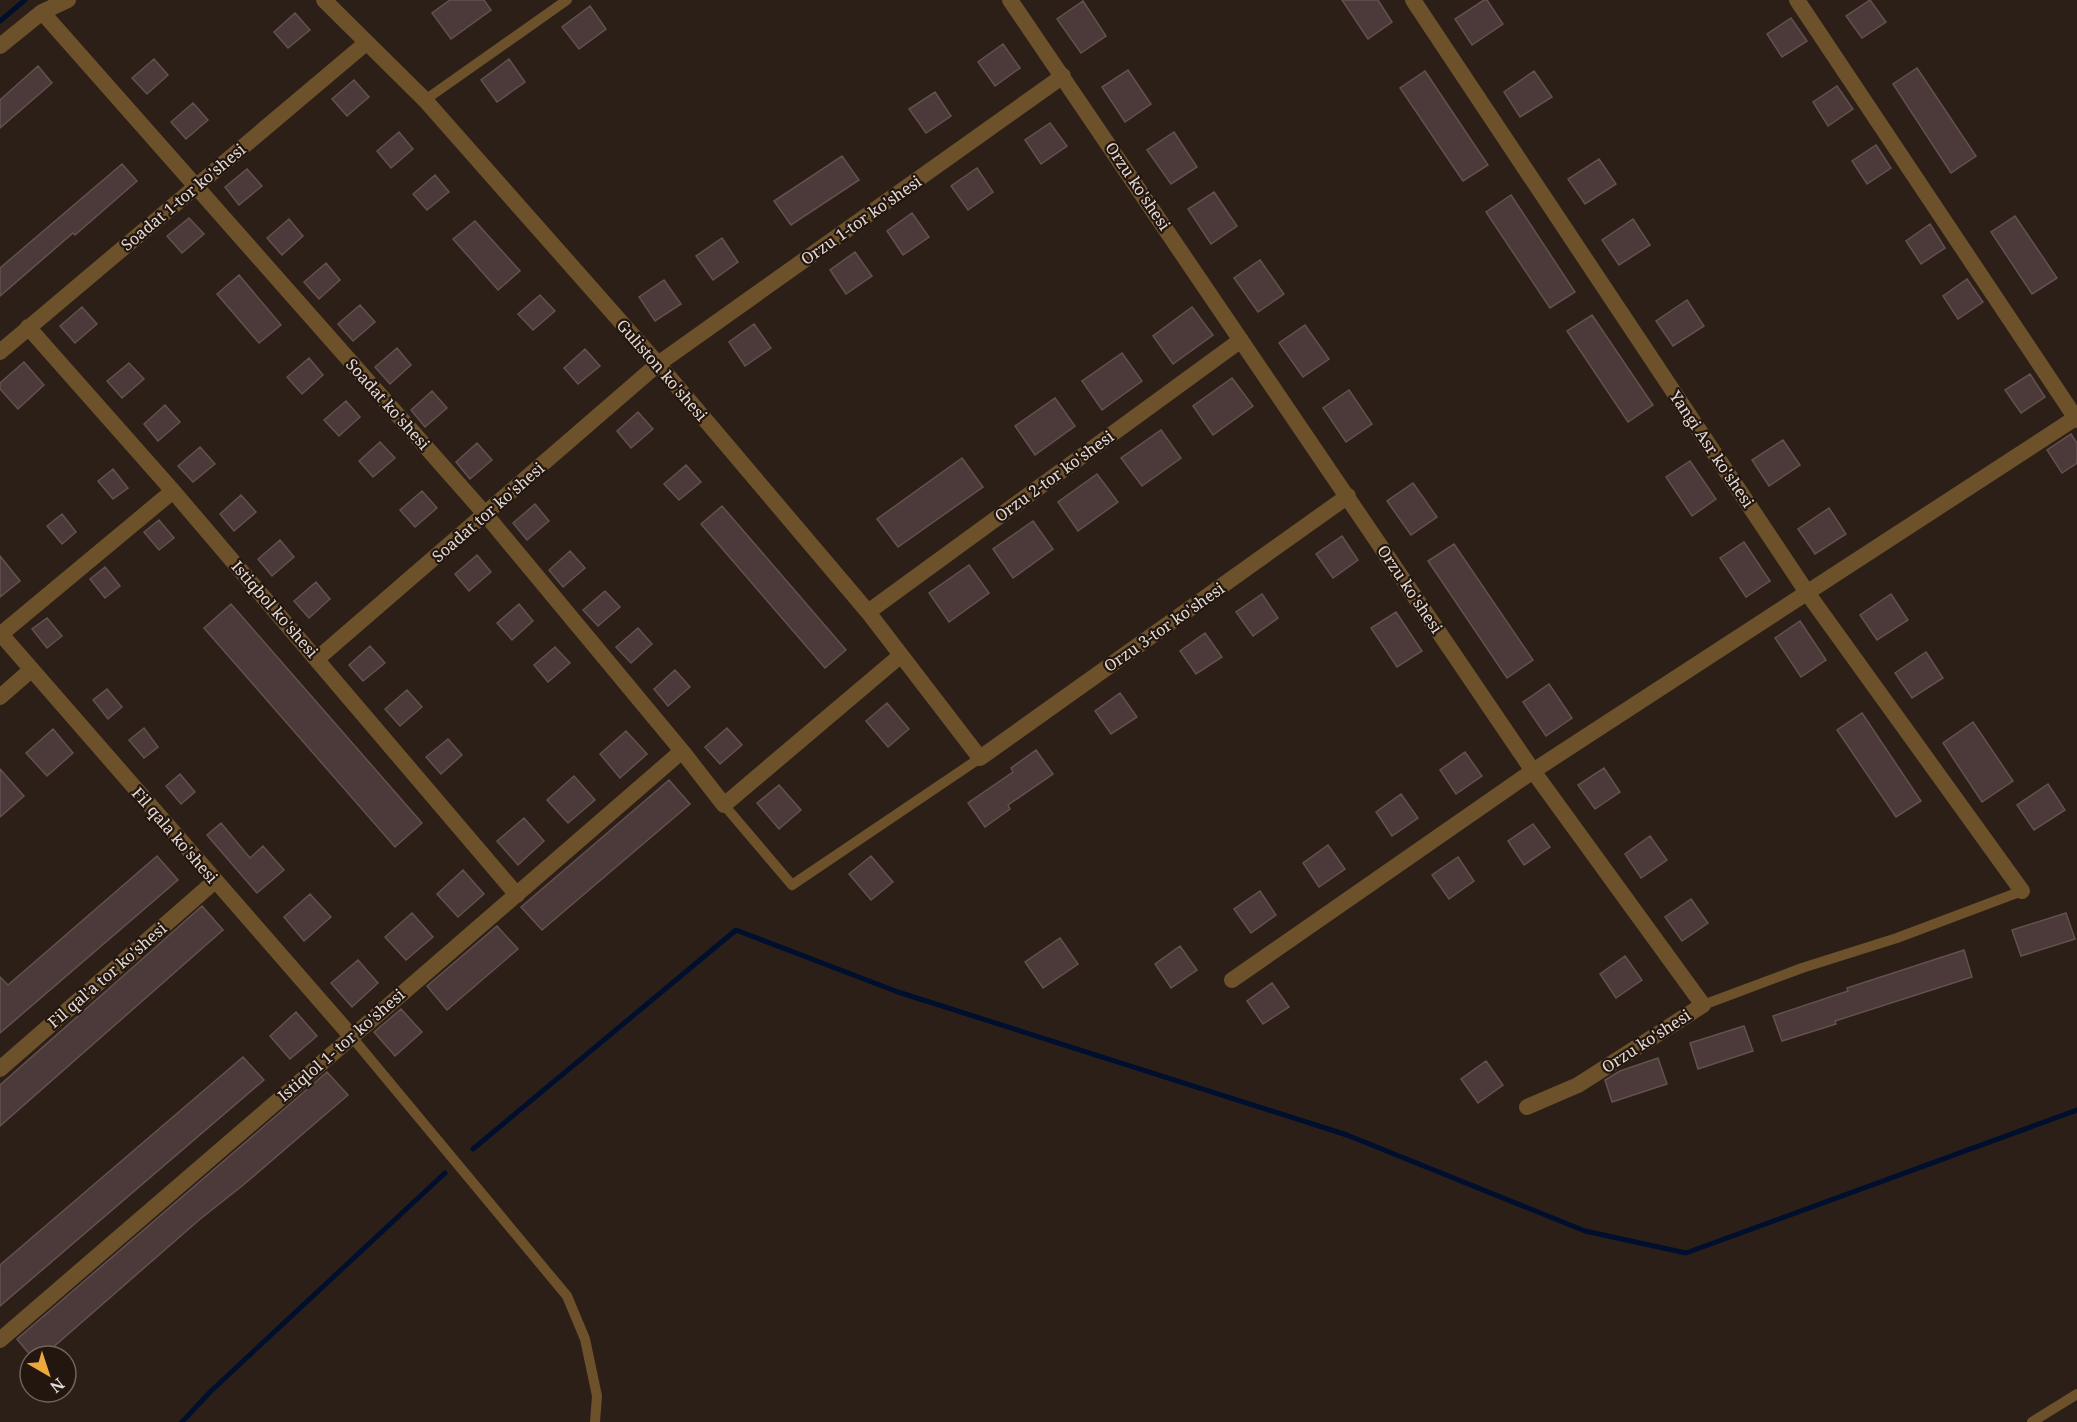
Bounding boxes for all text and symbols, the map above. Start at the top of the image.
street label: Soadat 1-tor ko'shesi [116,138,250,256]
street label: Orzu ko'shesi [1100,138,1176,234]
street label: Orzu 1-tor ko'shesi [796,170,926,270]
street label: Guliston ko'shesi [612,314,712,426]
street label: Soadat ko'shesi [341,354,435,454]
street label: Yangi Asr ko'shesi [1664,385,1759,512]
street label: Orzu 2-tor ko'shesi [990,425,1118,527]
street label: Soadat tor ko'shesi [427,457,549,567]
street label: Orzu ko'shesi [1372,541,1448,637]
street label: Istiqbol ko'shesi [227,556,323,662]
street label: Orzu 3-tor ko'shesi [1099,577,1229,677]
street label: Fil qala ko'shesi [127,782,223,888]
street label: Fil qal'a tor ko'shesi [43,917,171,1033]
street label: Istiqlol 1- tor ko'shesi [273,984,409,1106]
street label: Orzu ko'shesi [1597,1004,1695,1078]
north arrow [18,1344,78,1404]
text: N [45,1373,69,1398]

